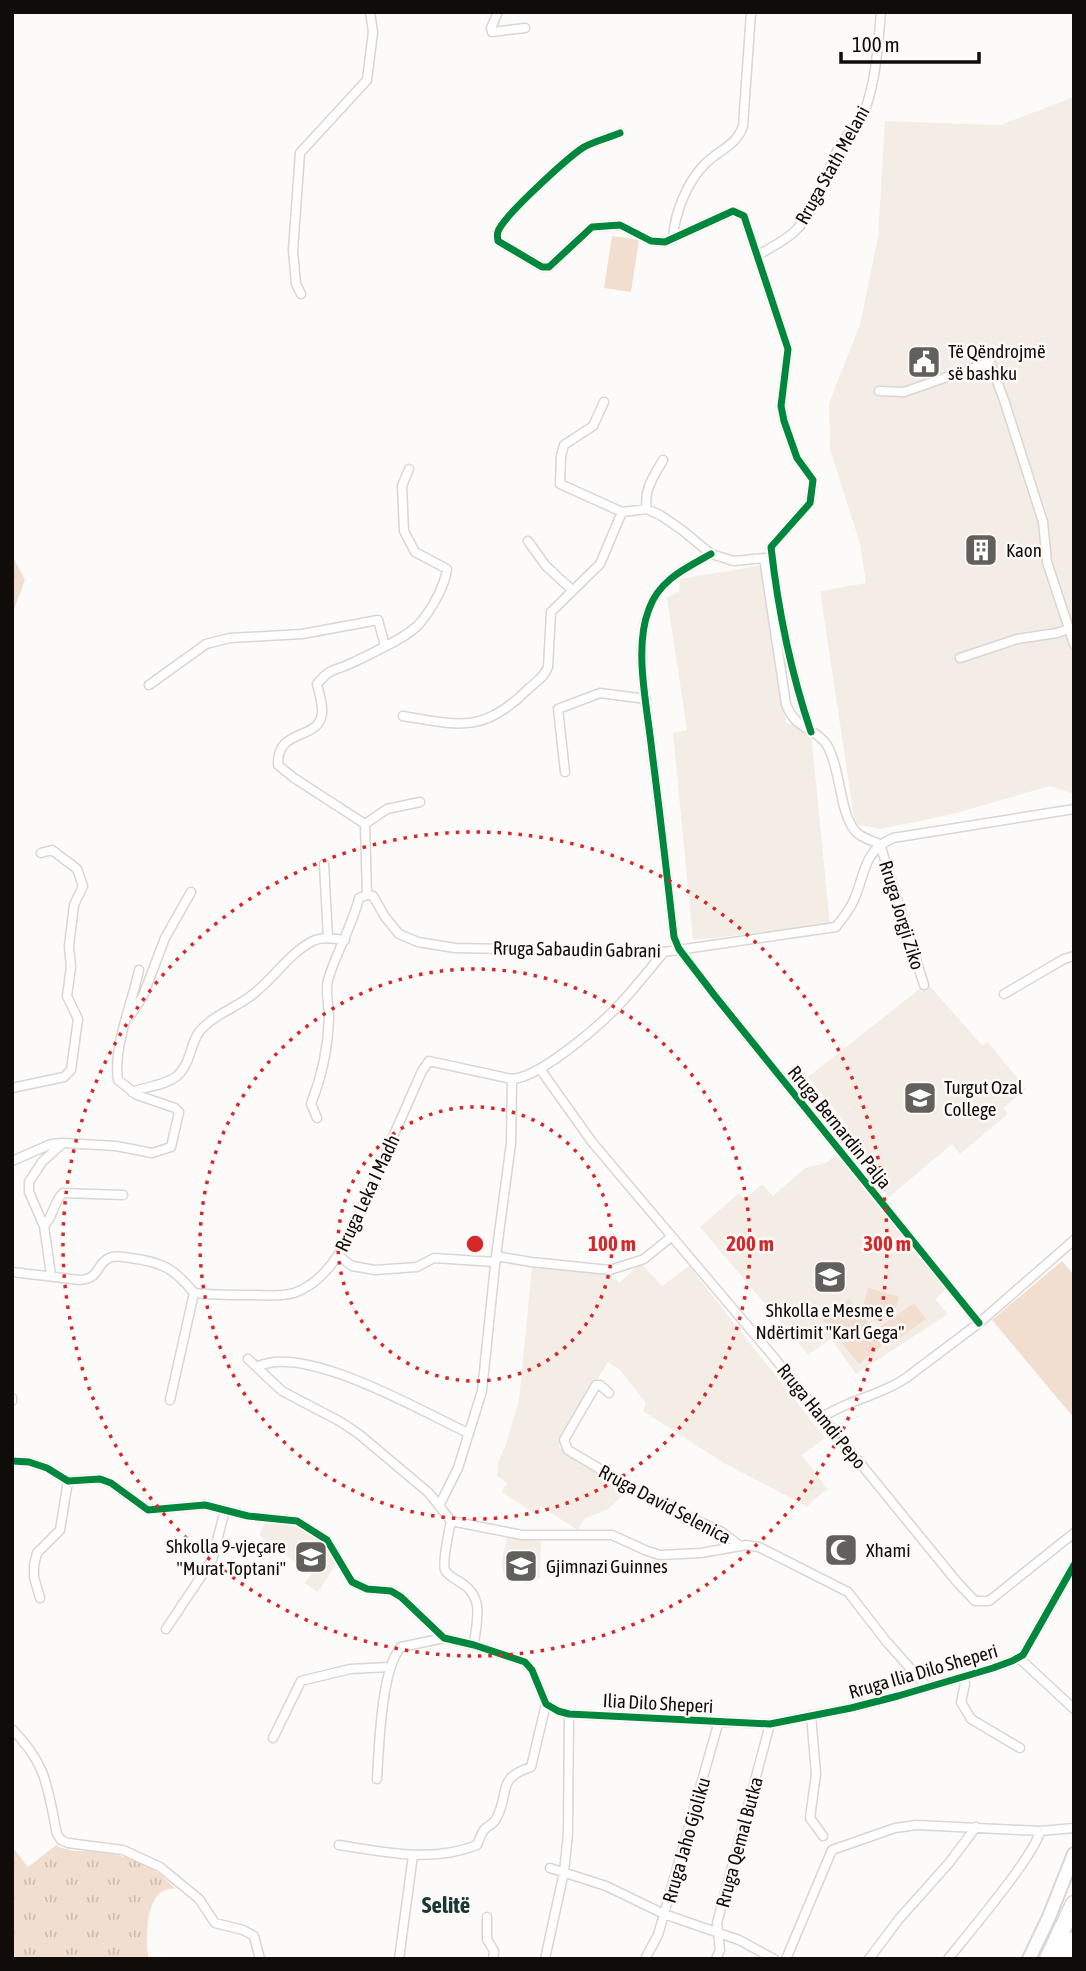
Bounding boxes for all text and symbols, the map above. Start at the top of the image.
scale bar [841,21,979,65]
text: 100 m [852,32,900,56]
street label: Rruga Stath Melani [790,102,874,228]
place label: Të Qëndrojmë së bashku [948,340,1046,384]
public building icon: Të Qëndrojmë së bashku [905,343,943,381]
building icon: Kaon [962,531,1000,569]
place label: Kaon [1006,539,1042,561]
street label: Rruga Jorgji Ziko [875,858,929,972]
street label: Rruga Sabaudin Gabrani [493,937,661,961]
street label: Rruga Bernardin Palja [784,1061,896,1193]
place label: Turgut Ozal College [944,1076,1023,1120]
school or university icon: Turgut Ozal College [901,1079,939,1117]
street label: Rruga Leka I Madh [330,1131,404,1255]
text: 100 m [588,1231,636,1255]
text: 200 m [726,1231,774,1255]
text: 300 m [863,1231,911,1255]
centre of rings [463,1232,487,1256]
school or university icon: Shkolla e Mesme e Ndërtimit "Karl Gega" [811,1258,849,1296]
place label: Shkolla e Mesme e Ndërtimit "Karl Gega" [756,1299,904,1343]
street label: Rruga Hamdi Pepo [773,1359,871,1473]
street label: Rruga David Selenica [595,1460,735,1548]
mosque icon: Xhami [822,1531,860,1569]
place label: Shkolla 9-vjeçare "Murat Toptani" [166,1535,286,1579]
school or university icon: Shkolla 9-vjeçare "Murat Toptani" [292,1538,330,1576]
place label: Xhami [866,1539,911,1561]
school or university icon: Gjimnazi Guinnes [502,1547,540,1585]
place label: Gjimnazi Guinnes [546,1555,668,1577]
street label: Rruga Ilia Dilo Sheperi [846,1639,1000,1703]
street label: Ilia Dilo Sheperi [602,1689,714,1717]
street label: Rruga Qemal Butka [711,1774,767,1910]
street label: Rruga Jaho Gjoliku [658,1775,714,1905]
district label: Selitë [422,1892,470,1918]

